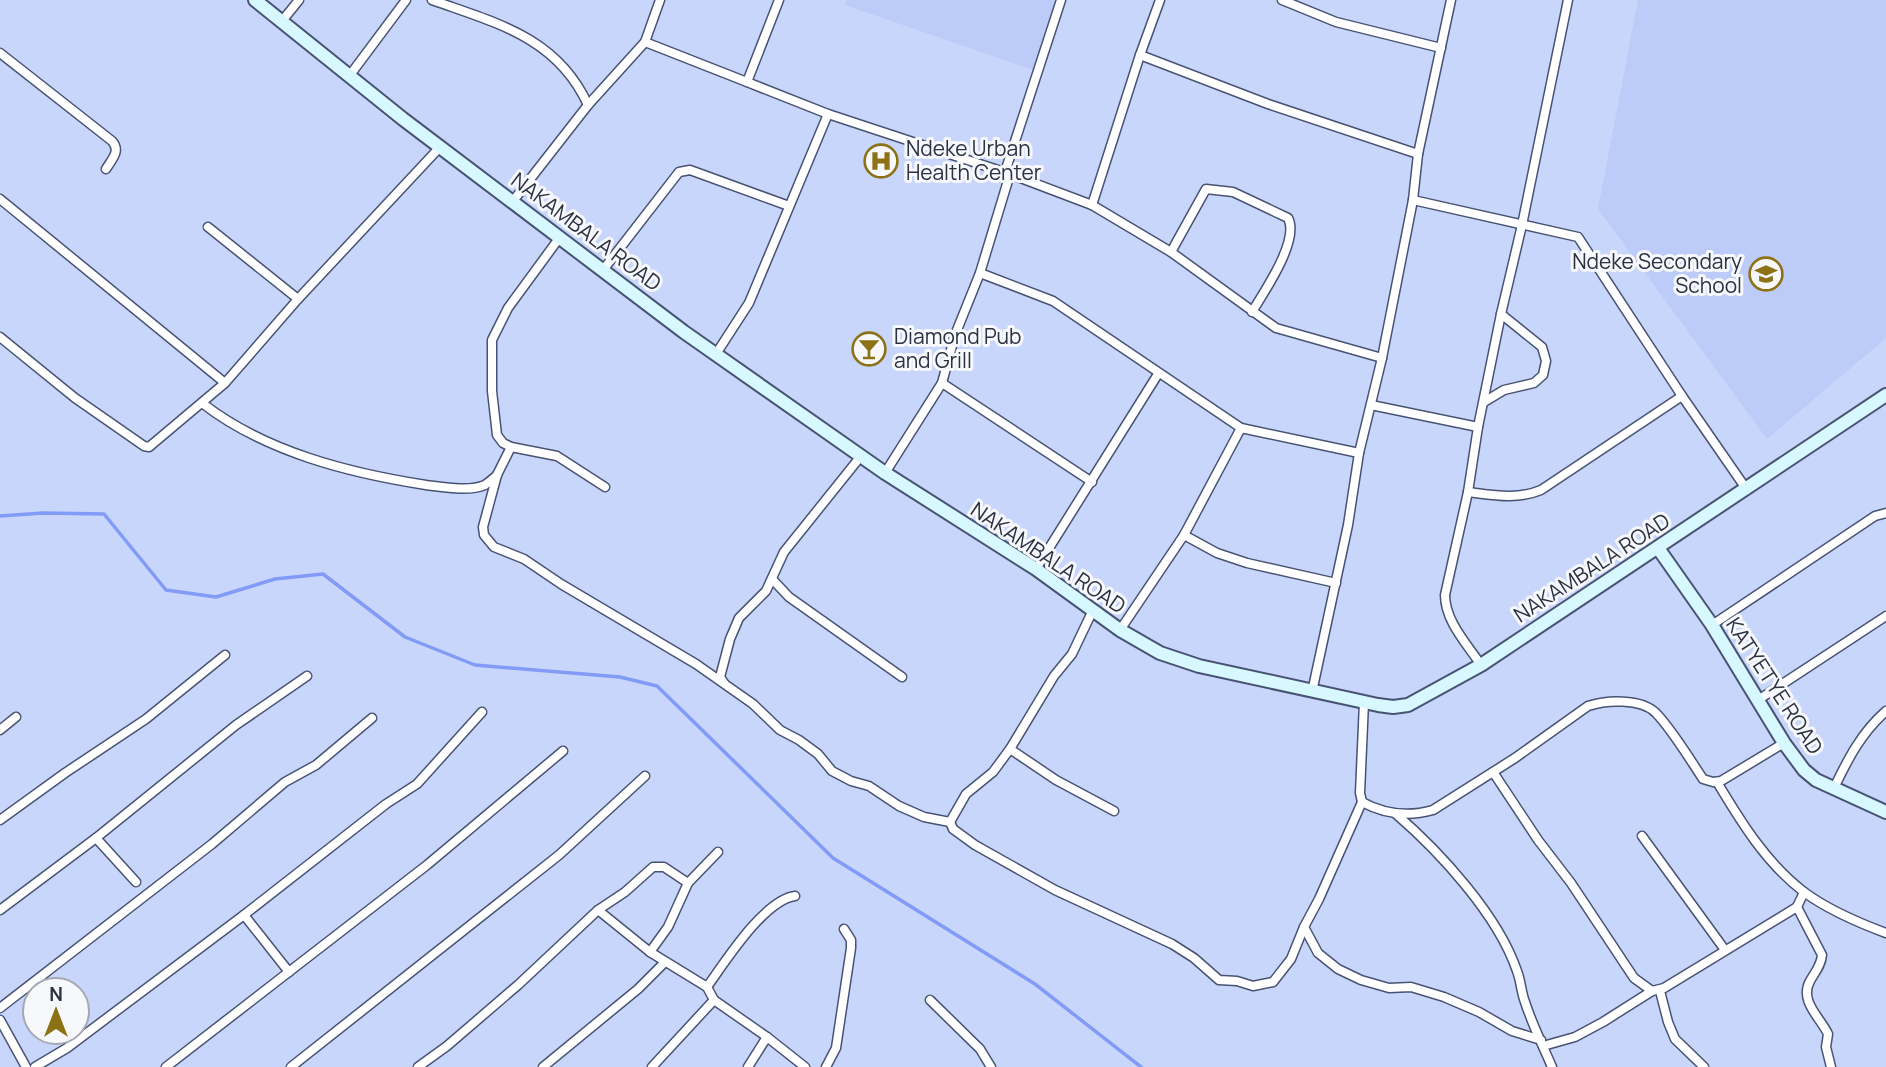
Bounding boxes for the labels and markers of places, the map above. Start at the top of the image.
place label: Ndeke Urban Health Center [906,134,1042,186]
hospital icon: Ndeke Urban Health Center [862,142,900,180]
place label: Ndeke Secondary School [1572,247,1742,299]
school or university icon: Ndeke Secondary School [1747,255,1785,293]
place label: Diamond Pub and Grill [894,322,1021,374]
bar icon: Diamond Pub and Grill [850,330,888,368]

